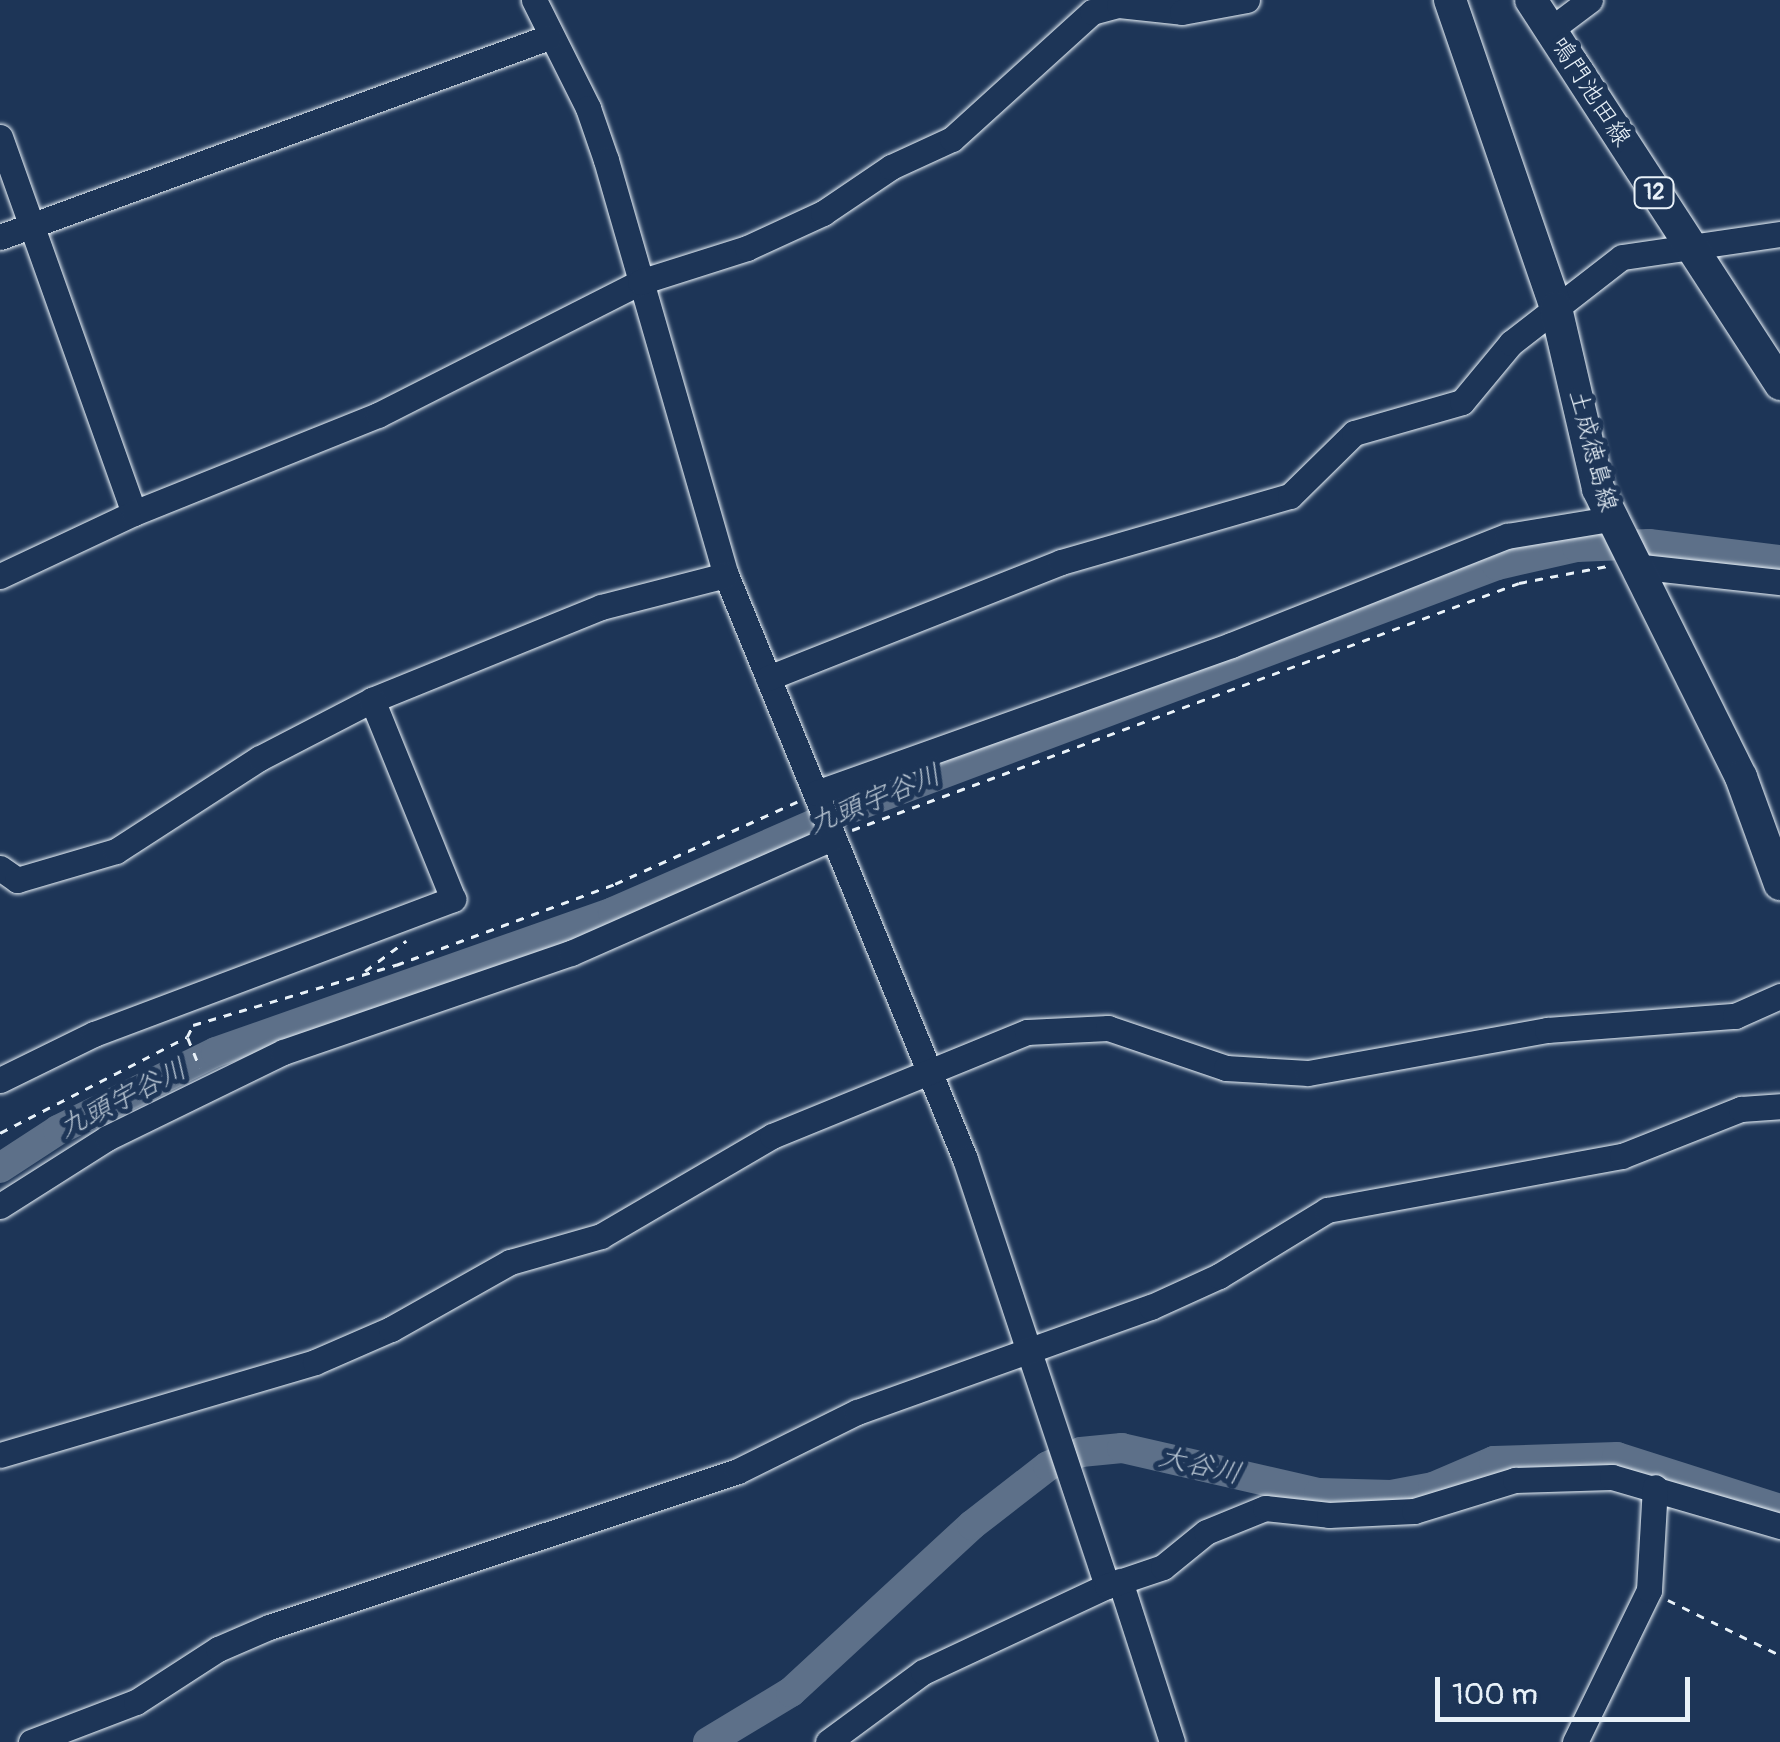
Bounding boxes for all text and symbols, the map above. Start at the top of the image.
street label: 鳴門池田線 [1543,31,1637,153]
road number: 12 [1632,176,1676,210]
street label: 土成徳島線 [1561,387,1623,515]
water label: 九頭宇谷川 [804,758,946,842]
water label: 九頭宇谷川 [53,1052,193,1146]
water label: 大谷川 [1155,1440,1245,1492]
scale bar [1440,1657,1695,1719]
text: 100 m [1452,1676,1538,1713]

